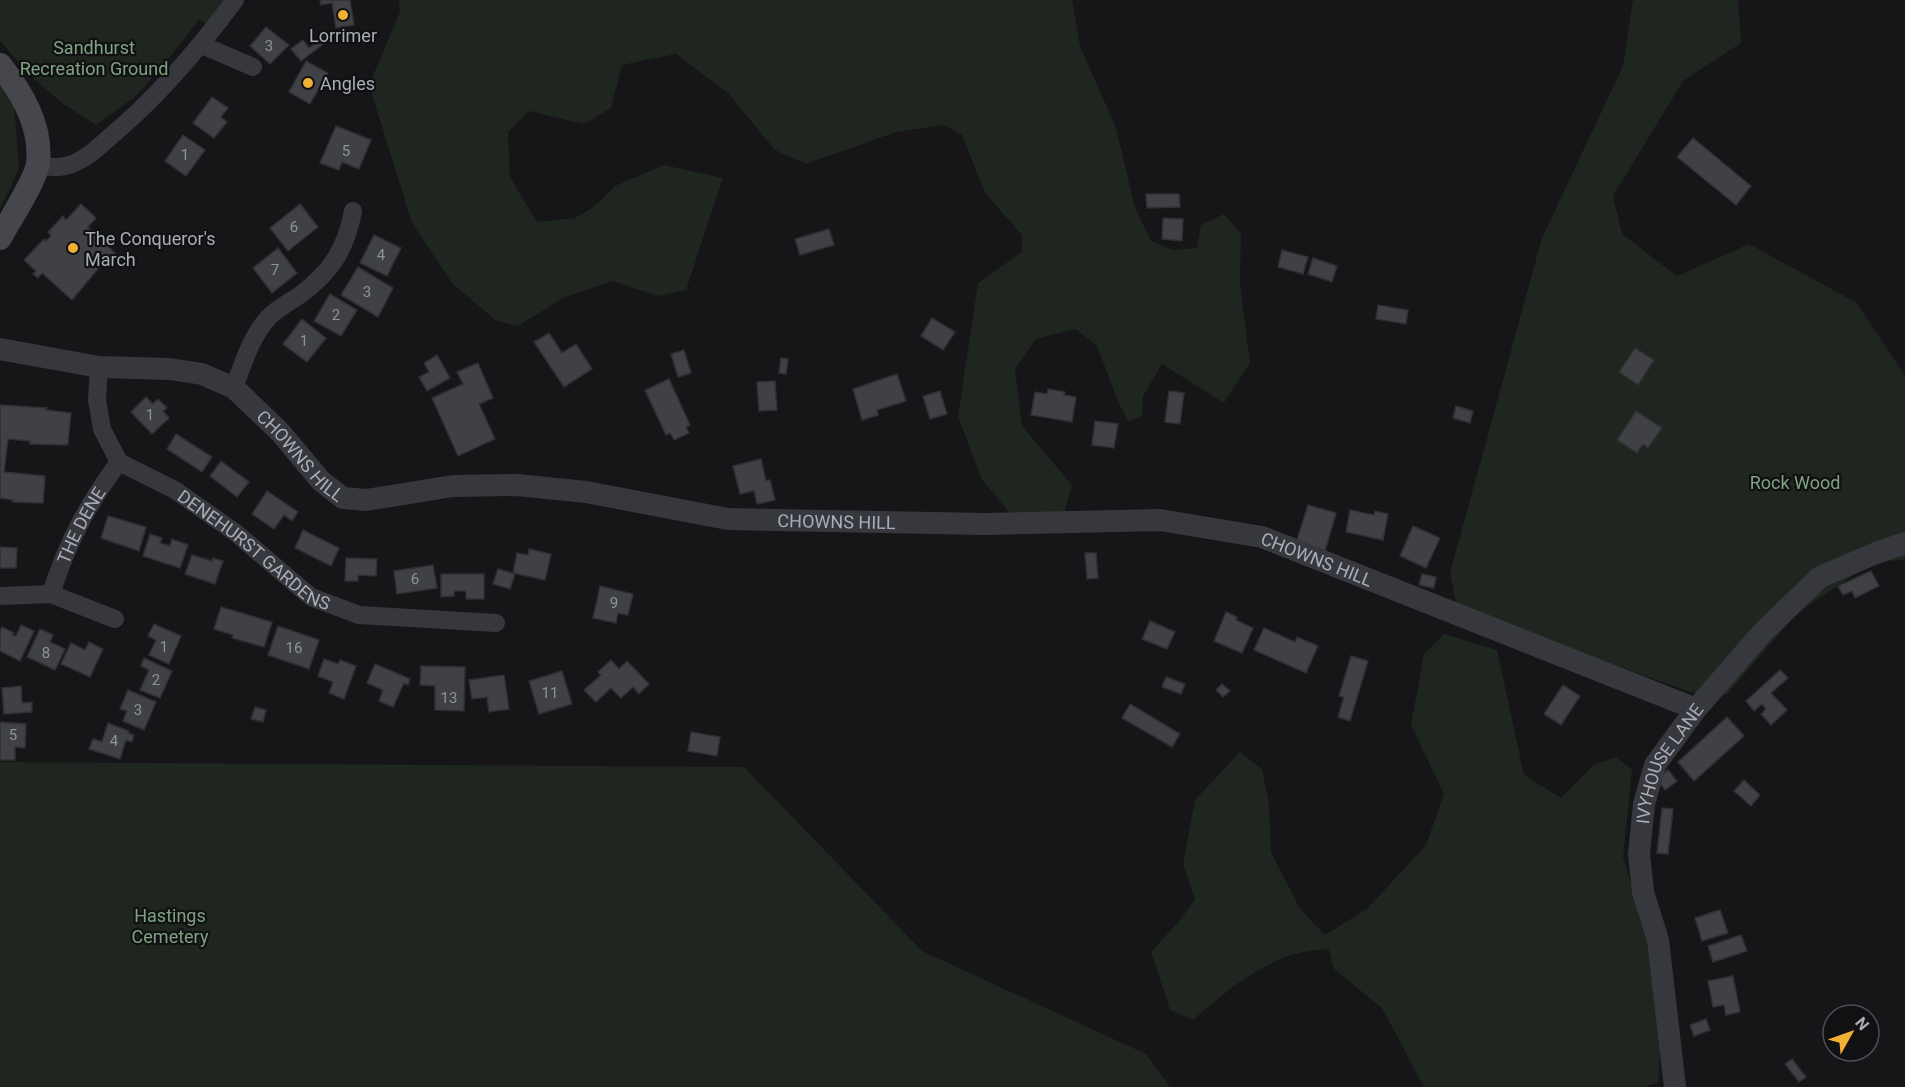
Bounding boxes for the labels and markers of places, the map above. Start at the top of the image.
marker: Lorrimer [336,8,350,22]
place label: Lorrimer [309,25,377,46]
place label: Angles [320,73,375,94]
marker: Angles [301,76,315,90]
place label: The Conqueror's March [85,228,215,270]
marker: The Conqueror's March [66,241,80,255]

